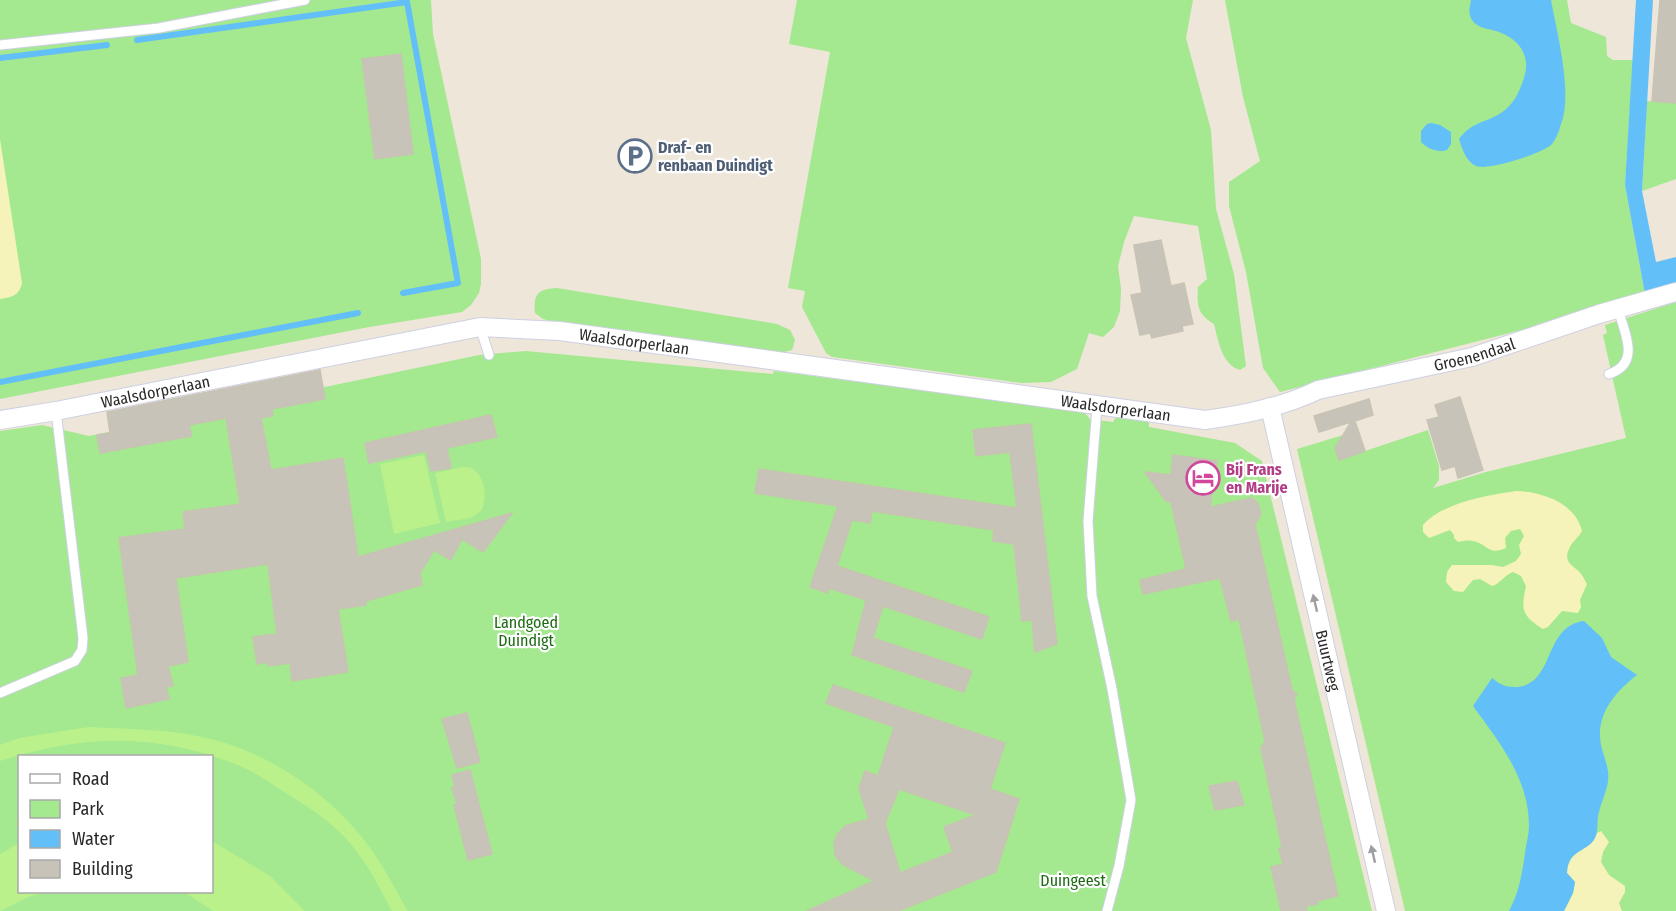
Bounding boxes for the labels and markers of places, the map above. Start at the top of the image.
parking icon: Draf- en renbaan Duindigt [617,138,653,174]
place label: Draf- en renbaan Duindigt [658,138,773,175]
hotel icon: Bij Frans en Marije [1185,460,1221,496]
place label: Bij Frans en Marije [1226,460,1288,497]

